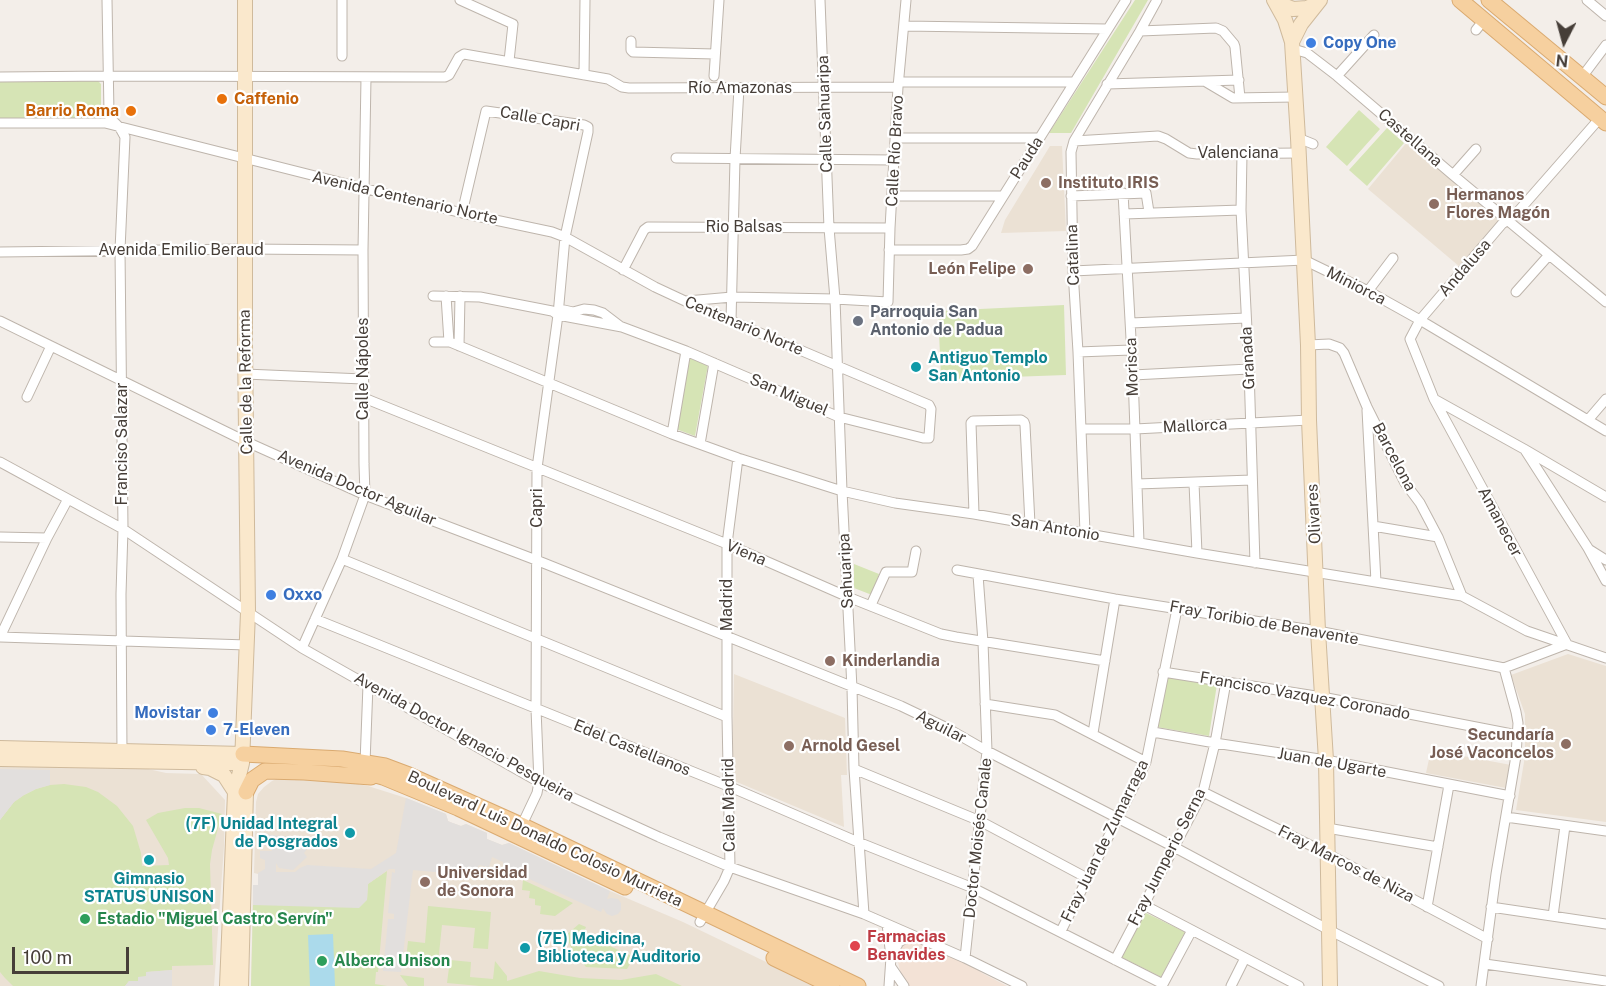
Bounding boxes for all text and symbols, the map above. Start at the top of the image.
north arrow [1534,12,1594,72]
place label: Copy One [1323,33,1396,53]
marker: Copy One [1304,36,1318,50]
text: N [1555,50,1569,71]
street label: Calle Sahuaripa [813,55,837,173]
street label: Río Amazonas [688,78,792,98]
place label: Caffenio [234,89,299,109]
marker: Caffenio [215,92,229,106]
street label: Calle Río Bravo [882,95,908,207]
place label: Barrio Roma [25,101,119,121]
street label: Calle Capri [498,102,582,136]
marker: Barrio Roma [124,104,138,118]
street label: Castellana [1374,105,1446,171]
street label: Pauda [1007,133,1047,183]
street label: Valenciana [1197,143,1279,163]
street label: Avenida Centenario Norte [310,167,500,229]
place label: Instituto IRIS [1058,173,1159,193]
marker: Instituto IRIS [1039,176,1053,190]
place label: Hermanos Flores Magón [1446,185,1550,223]
marker: Hermanos Flores Magón [1427,197,1441,211]
street label: Rio Balsas [706,217,782,237]
street label: Catalina [1062,224,1084,286]
street label: Andalusa [1435,235,1495,301]
street label: Avenida Emilio Beraud [98,240,264,260]
place label: León Felipe [928,259,1016,279]
marker: León Felipe [1021,262,1035,276]
street label: Miniorca [1323,263,1389,309]
street label: Centenario Norte [682,292,806,360]
place label: Parroquia San Antonio de Padua [870,302,1003,340]
street label: Calle de la Reforma [235,309,257,455]
marker: Parroquia San Antonio de Padua [851,314,865,328]
street label: Calle Nápoles [353,318,373,420]
street label: Granada [1237,326,1259,390]
street label: Morisca [1121,337,1143,397]
place label: Antiguo Templo San Antonio [928,348,1048,386]
marker: Antiguo Templo San Antonio [909,360,923,374]
street label: San Miguel [747,370,831,420]
street label: Franciso Salazar [112,382,132,506]
street label: Mallorca [1162,415,1228,437]
street label: Barcelona [1368,419,1420,495]
street label: Avenida Doctor Aguilar [275,446,439,530]
street label: Olivares [1303,483,1325,545]
street label: Amanecer [1474,484,1526,560]
street label: Capri [527,488,547,528]
street label: San Antonio [1009,511,1101,545]
street label: Sahuaripa [834,533,858,609]
street label: Viena [723,536,769,570]
street label: Madrid [717,579,737,631]
place label: Oxxo [283,585,322,605]
marker: Oxxo [264,588,278,602]
street label: Fray Toribio de Benavente [1168,597,1360,649]
place label: Kinderlandia [842,651,940,671]
marker: Kinderlandia [823,654,837,668]
street label: Avenida Doctor Ignacio Pesqueira [351,668,577,806]
street label: Francisco Vazquez Coronado [1198,668,1412,724]
place label: Movistar [134,703,201,723]
marker: Movistar [206,706,220,720]
street label: Aguilar [913,706,969,748]
street label: Edel Castellanos [571,716,693,780]
place label: 7-Eleven [223,720,290,740]
marker: 7-Eleven [204,723,218,737]
place label: Secundaría José Vaconcelos [1430,725,1554,763]
place label: Arnold Gesel [801,736,900,756]
marker: Secundaría José Vaconcelos [1559,737,1573,751]
marker: Arnold Gesel [782,739,796,753]
street label: Juan de Ugarte [1276,744,1388,782]
street label: Doctor Moisés Canale [960,757,996,919]
street label: Fray Juan de Zumarraga [1057,757,1153,925]
street label: Calle Madrid [719,758,739,852]
street label: Boulevard Luis Donaldo Colosio Murrieta [405,767,685,911]
street label: Fray Jumperio Serna [1124,785,1210,929]
place label: (7F) Unidad Integral de Posgrados [186,814,338,852]
street label: Fray Marcos de Niza [1275,821,1417,907]
marker: (7F) Unidad Integral de Posgrados [343,826,357,840]
marker: Gimnasio STATUS UNISON [142,853,156,867]
place label: Universidad de Sonora [437,863,527,901]
place label: Gimnasio STATUS UNISON [84,869,214,907]
marker: Universidad de Sonora [418,875,432,889]
place label: Estadio "Miguel Castro Servín" [97,909,333,929]
marker: Estadio "Miguel Castro Servín" [78,912,92,926]
place label: Farmacias Benavides [867,927,946,965]
place label: (7E) Medicina, Biblioteca y Auditorio [537,929,701,967]
scale bar [15,935,132,973]
marker: Farmacias Benavides [848,939,862,953]
marker: (7E) Medicina, Biblioteca y Auditorio [518,941,532,955]
text: 100 m [23,947,72,968]
place label: Alberca Unison [334,951,450,971]
marker: Alberca Unison [315,954,329,968]

